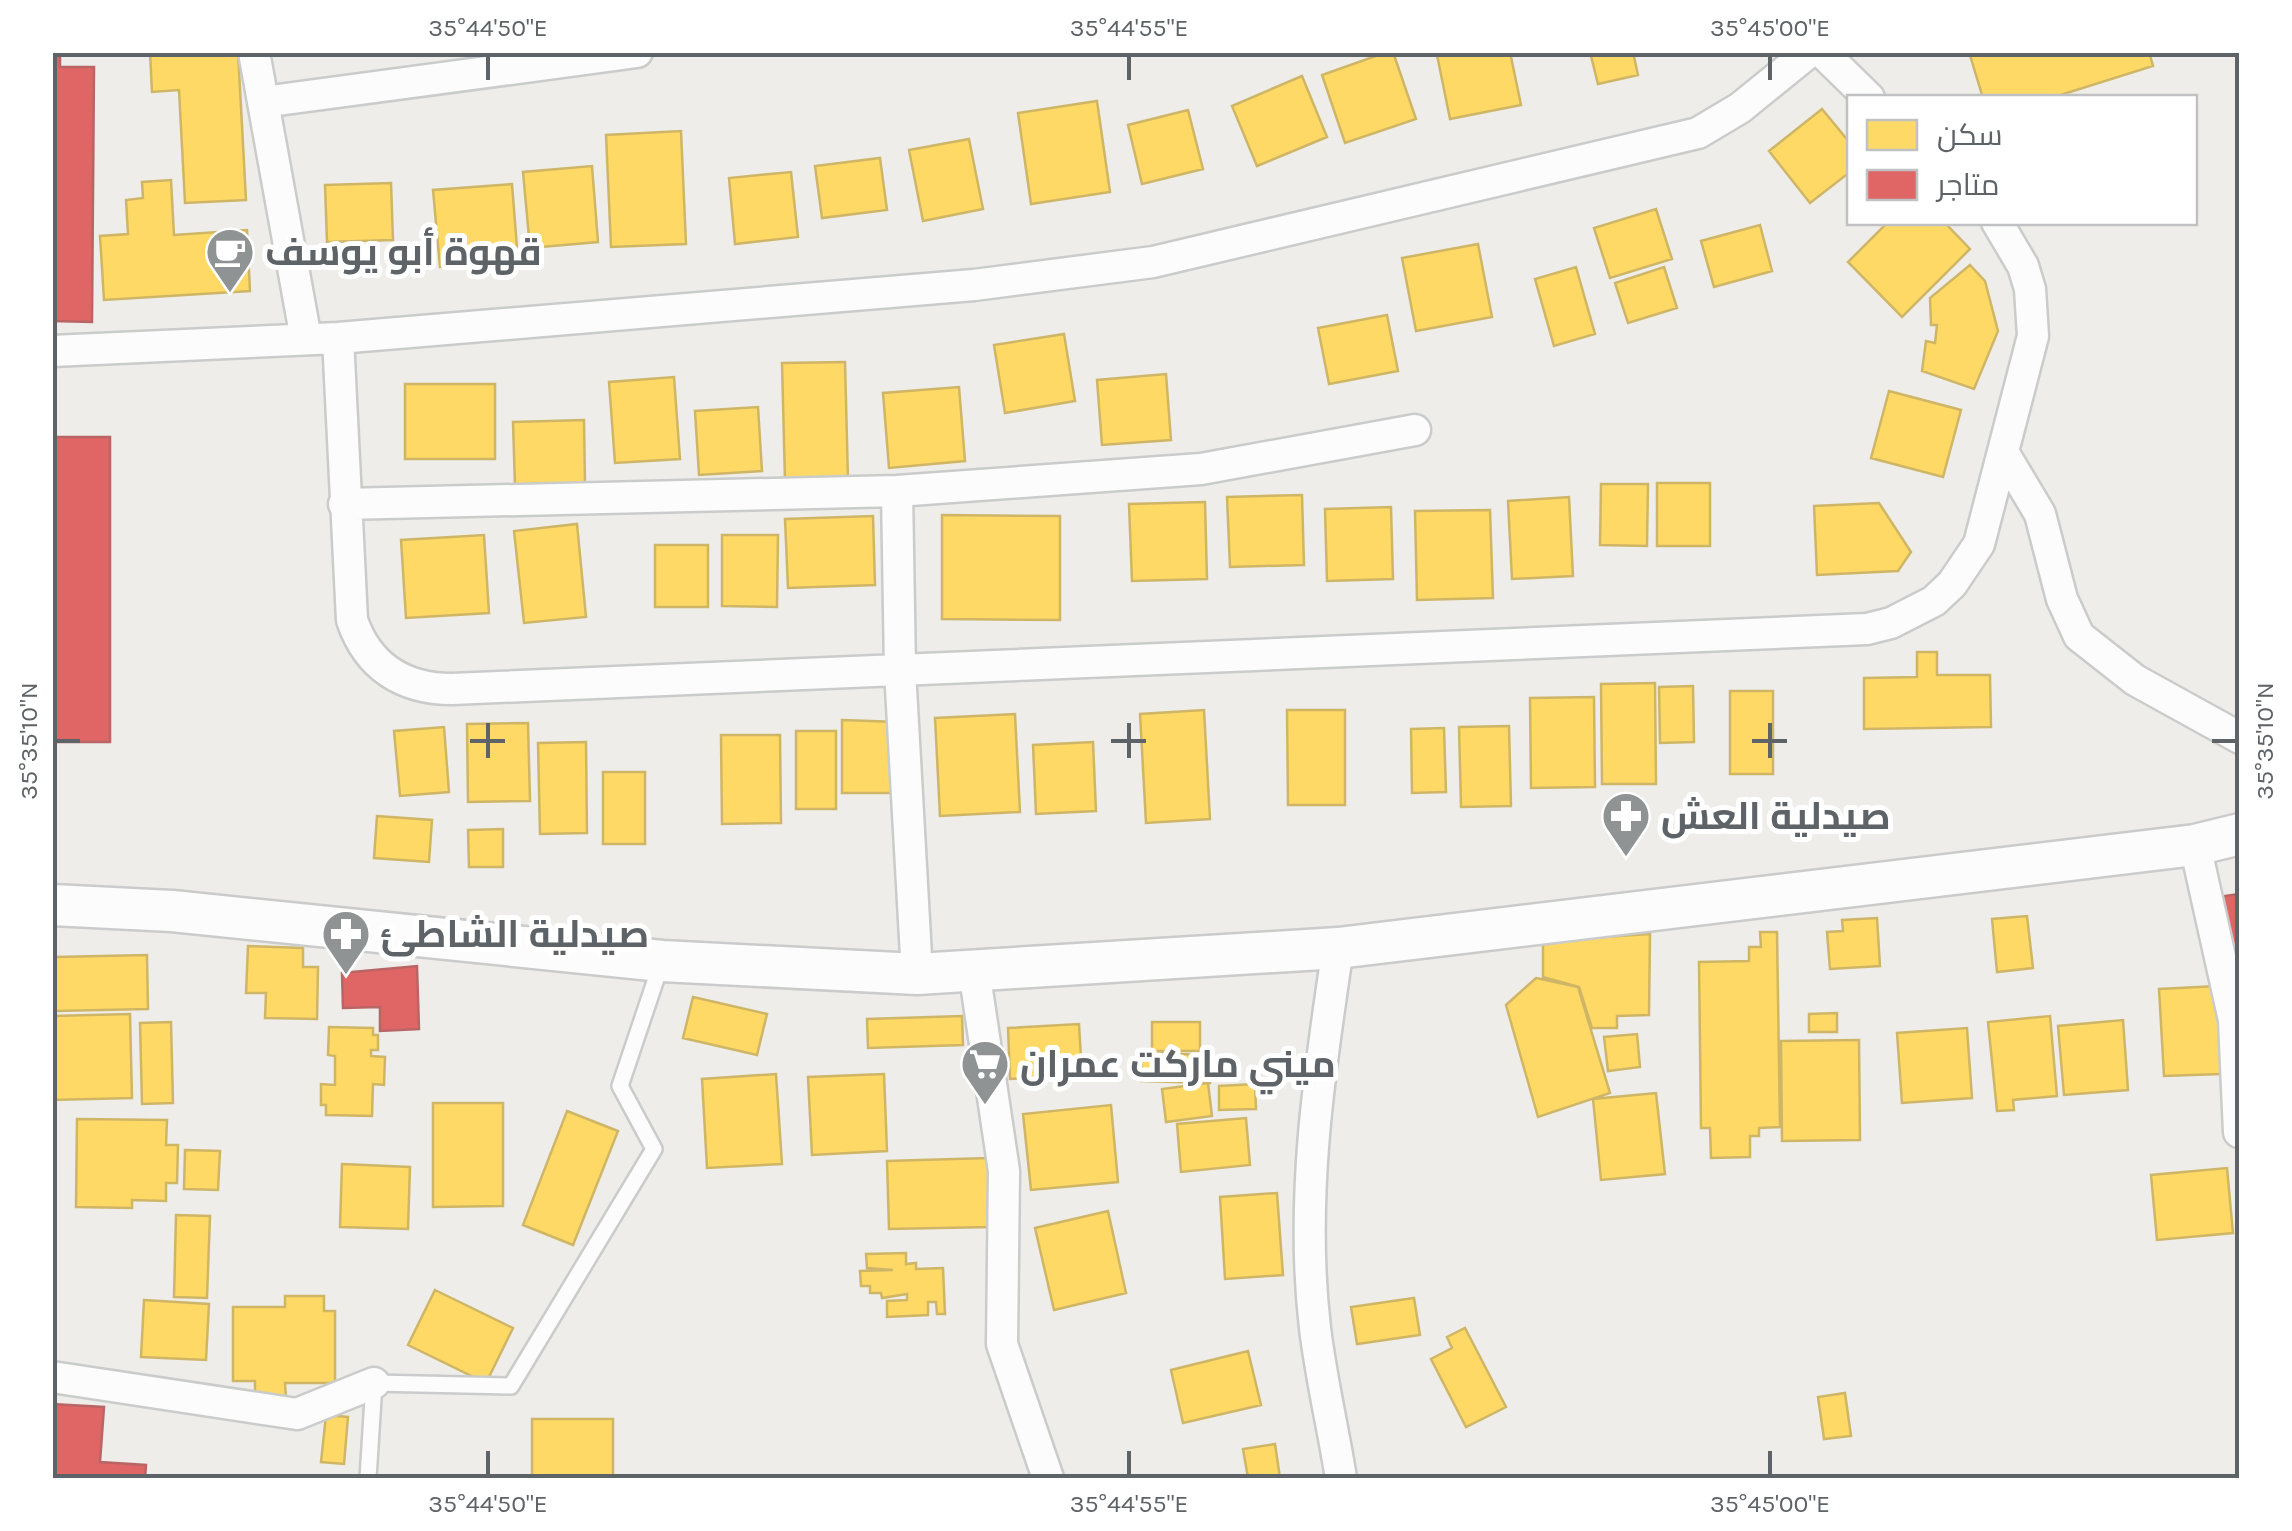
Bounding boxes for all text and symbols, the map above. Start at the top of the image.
text: 35°44'50"E [428,13,548,42]
text: 35°44'55"E [1070,13,1188,42]
text: 35°45'00"E [1710,13,1830,42]
legend [1847,95,2197,225]
text: سكن [1937,117,2003,153]
text: متاجر [1935,167,2000,203]
cafe icon: قهوة أبو يوسف [204,226,256,294]
place label: قهوة أبو يوسف [265,227,542,275]
text: 35°35'10"N [14,682,43,800]
text: 35°35'10"N [2250,682,2279,800]
pharmacy icon: صيدلية العش [1600,790,1652,858]
place label: صيدلية العش [1661,794,1891,839]
pharmacy icon: صيدلية الشاطئ [320,908,372,976]
place label: صيدلية الشاطئ [381,912,649,957]
supermarket icon: ميني ماركت عمران [959,1038,1011,1106]
place label: ميني ماركت عمران [1020,1042,1336,1095]
text: 35°44'50"E [428,1489,548,1518]
text: 35°44'55"E [1070,1489,1188,1518]
text: 35°45'00"E [1710,1489,1830,1518]

